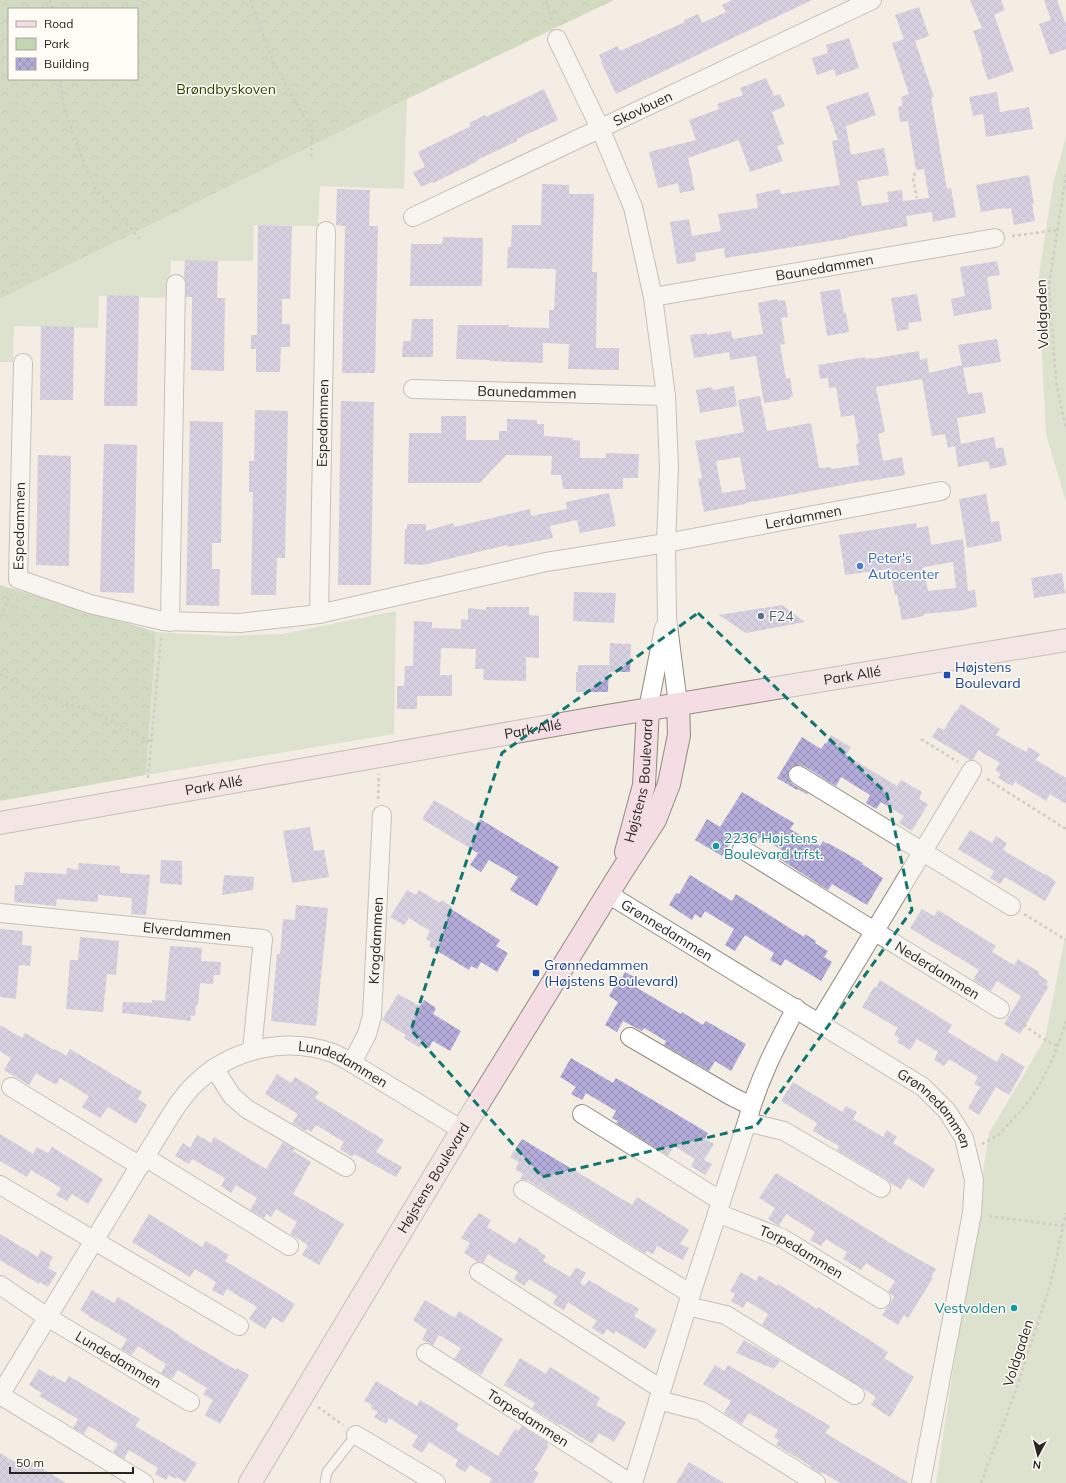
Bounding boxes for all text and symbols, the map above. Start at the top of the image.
legend [8,8,138,80]
text: Road [44,16,73,31]
text: Park [44,36,70,51]
text: Building [44,56,89,71]
park label: Brøndbyskoven [176,80,276,98]
street label: Skovbuen [610,87,675,130]
street label: Baunedammen [774,250,875,285]
street label: Voldgaden [1032,279,1052,349]
street label: Espedammen [313,379,332,467]
street label: Baunedammen [477,382,577,403]
street label: Espedammen [9,482,29,570]
street label: Lerdammen [764,501,843,533]
place label: Peter's Autocenter [868,549,940,583]
marker: Peter's Autocenter [855,561,865,571]
place label: F24 [769,607,794,625]
marker: F24 [756,611,766,621]
place label: Højstens Boulevard [955,658,1021,692]
street label: Park Allé [822,662,882,689]
marker: Højstens Boulevard [942,670,952,680]
street label: Park Allé [503,715,563,743]
street label: Højstens Boulevard [620,718,656,845]
street label: Park Allé [184,771,244,799]
place label: 2236 Højstens Boulevard trfst. [724,829,823,863]
marker: 2236 Højstens Boulevard trfst. [711,841,721,851]
street label: Grønnedammen [618,895,716,965]
street label: Krogdammen [365,896,387,985]
street label: Elverdammen [142,918,232,945]
street label: Nederdammen [892,937,983,1003]
place label: Grønnedammen (Højstens Boulevard) [544,956,679,990]
marker: Grønnedammen (Højstens Boulevard) [531,968,541,978]
street label: Lundedammen [297,1037,391,1092]
street label: Grønnedammen [894,1064,975,1150]
street label: Højstens Boulevard [393,1119,473,1236]
street label: Torpedammen [757,1221,847,1283]
place label: Vestvolden [935,1299,1006,1317]
marker: Vestvolden [1009,1303,1019,1313]
street label: Voldgaden [999,1317,1037,1389]
street label: Lundedammen [72,1327,165,1392]
street label: Torpedammen [484,1385,572,1451]
north arrow [1018,1435,1058,1475]
scale bar [10,1449,133,1475]
text: 50 m [16,1455,44,1470]
text: N [1032,1457,1042,1472]

